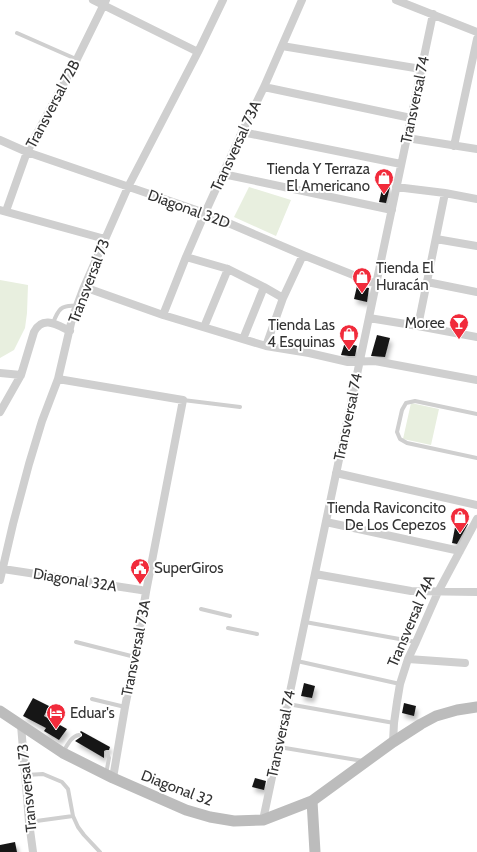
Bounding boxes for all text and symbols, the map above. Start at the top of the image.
street label: Transversal 74 [397,54,433,145]
street label: Transversal 72B [22,57,84,151]
street label: Transversal 73A [207,97,265,194]
place label: Tienda Y Terraza El Americano [267,160,371,195]
shop icon: Tienda Y Terraza El Americano [373,167,395,195]
street label: Diagonal 32D [145,186,233,232]
street label: Transversal 73 [65,236,113,326]
place label: Tienda El Huracán [376,259,434,294]
shop icon: Tienda El Huracán [351,266,373,294]
bar icon: Moree [448,312,470,340]
place label: Moree [405,314,445,332]
place label: Tienda Las 4 Esquinas [267,316,335,351]
shop icon: Tienda Las 4 Esquinas [338,323,360,351]
street label: Transversal 74 [330,371,366,462]
place label: Tienda Raviconcito De Los Cepezos [327,499,446,534]
shop icon: Tienda Raviconcito De Los Cepezos [449,506,471,534]
public building icon: SuperGiros [129,557,151,585]
place label: SuperGiros [154,559,223,577]
street label: Diagonal 32A [32,564,119,596]
street label: Transversal 74A [384,572,439,670]
street label: Transversal 73A [118,597,154,698]
street label: Transversal 74 [263,688,299,779]
hotel icon: Eduar's [45,702,67,730]
place label: Eduar's [70,704,115,722]
street label: Transversal 73 [13,743,41,833]
street label: Diagonal 32 [139,766,216,810]

